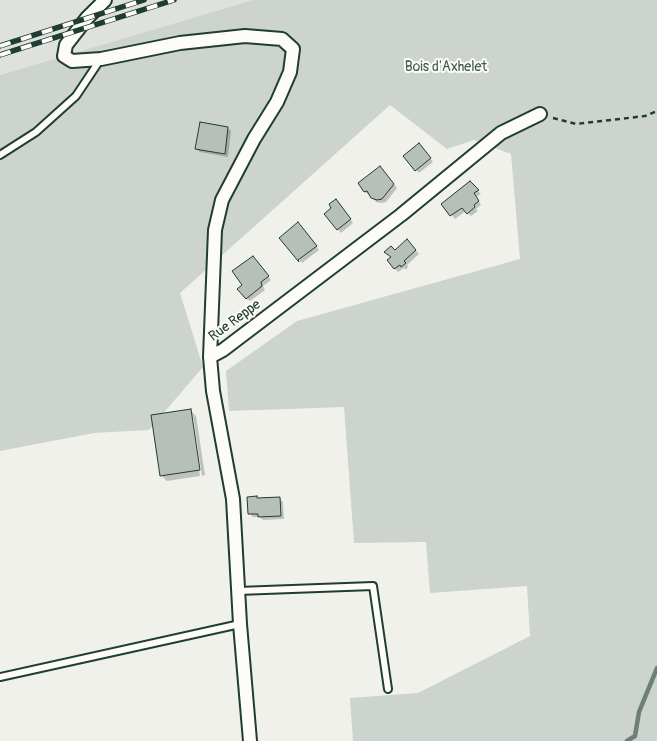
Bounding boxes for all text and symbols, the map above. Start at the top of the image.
park label: Bois d'Axhelet [405,59,487,75]
street label: Rue Reppe [206,297,264,345]

